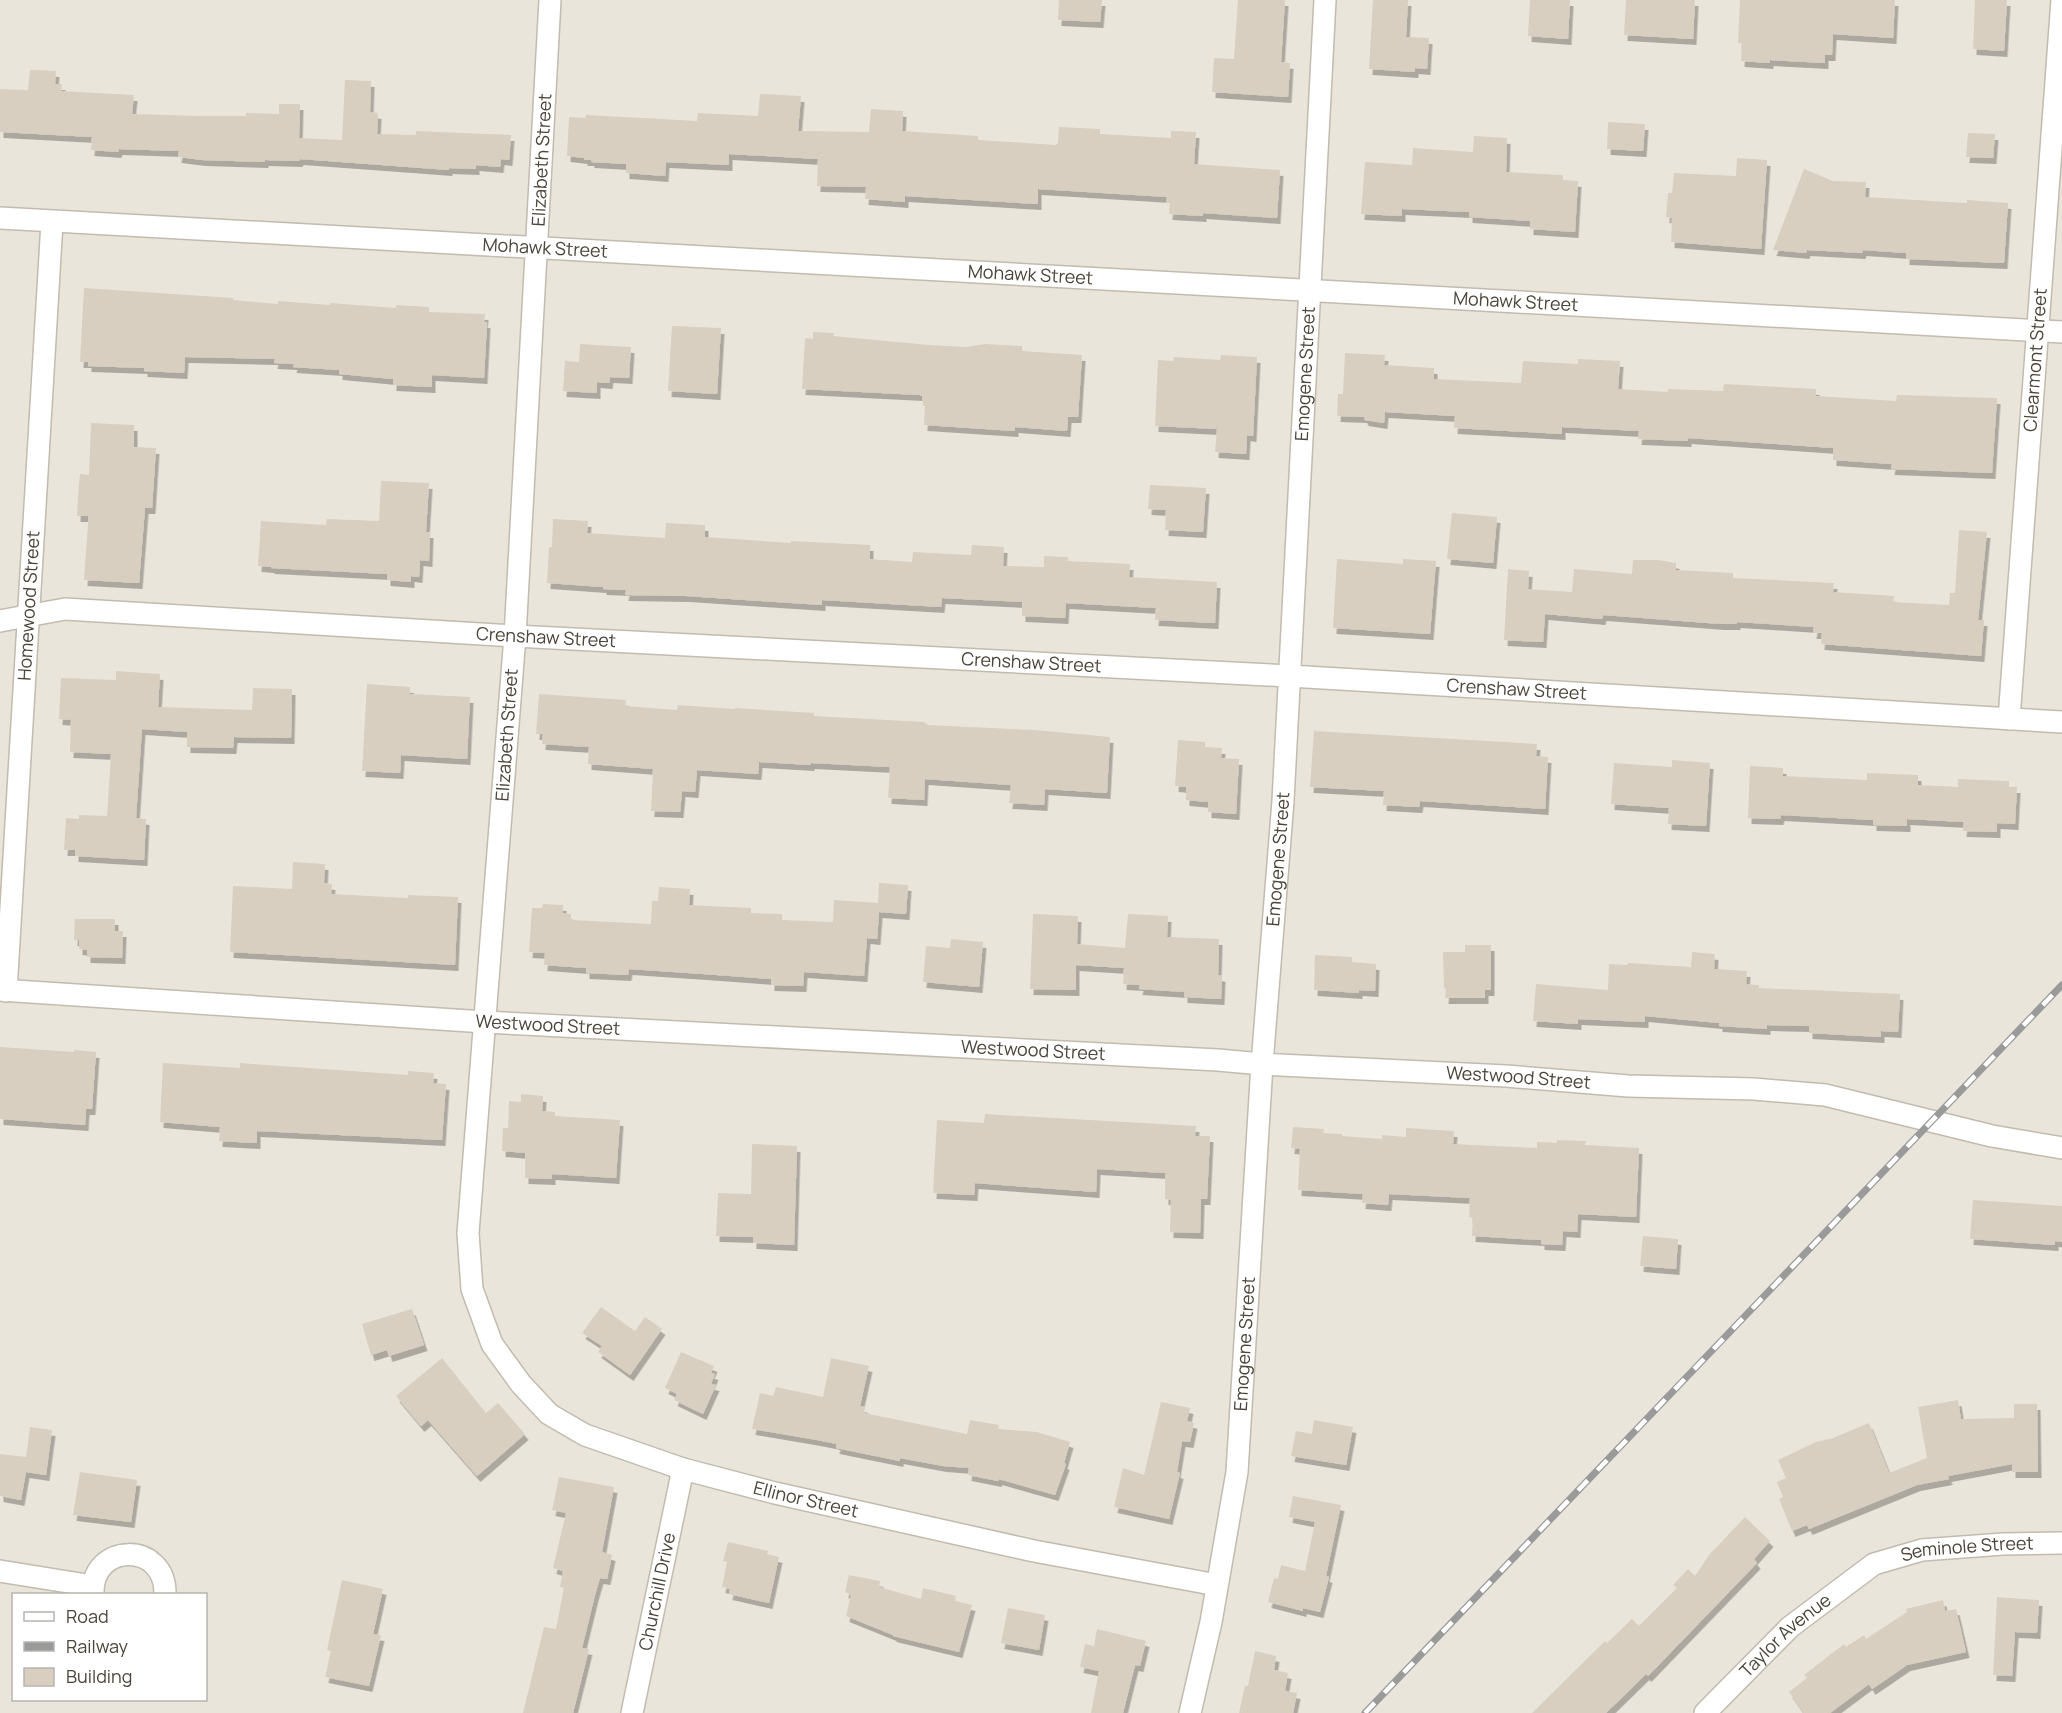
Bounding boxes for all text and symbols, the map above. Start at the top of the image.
street label: Elizabeth Street [526,93,556,227]
street label: Mohawk Street [482,232,609,263]
street label: Mohawk Street [967,259,1094,289]
street label: Mohawk Street [1452,285,1579,316]
street label: Clearmont Street [2017,287,2052,433]
street label: Emogene Street [1289,306,1320,442]
street label: Homewood Street [12,530,45,681]
street label: Crenshaw Street [475,621,617,652]
street label: Crenshaw Street [961,646,1102,677]
street label: Elizabeth Street [489,668,523,802]
street label: Crenshaw Street [1446,672,1587,705]
street label: Emogene Street [1260,791,1294,927]
street label: Westwood Street [475,1008,621,1040]
street label: Westwood Street [960,1034,1106,1065]
street label: Westwood Street [1446,1060,1592,1094]
street label: Emogene Street [1228,1276,1260,1412]
street label: Ellinor Street [751,1475,861,1522]
street label: Churchill Drive [632,1530,680,1652]
street label: Seminole Street [1898,1530,2034,1567]
street label: Taylor Avenue [1734,1587,1836,1682]
legend [12,1593,207,1701]
text: Road [66,1604,109,1628]
text: Railway [66,1634,128,1658]
text: Building [66,1664,132,1688]

